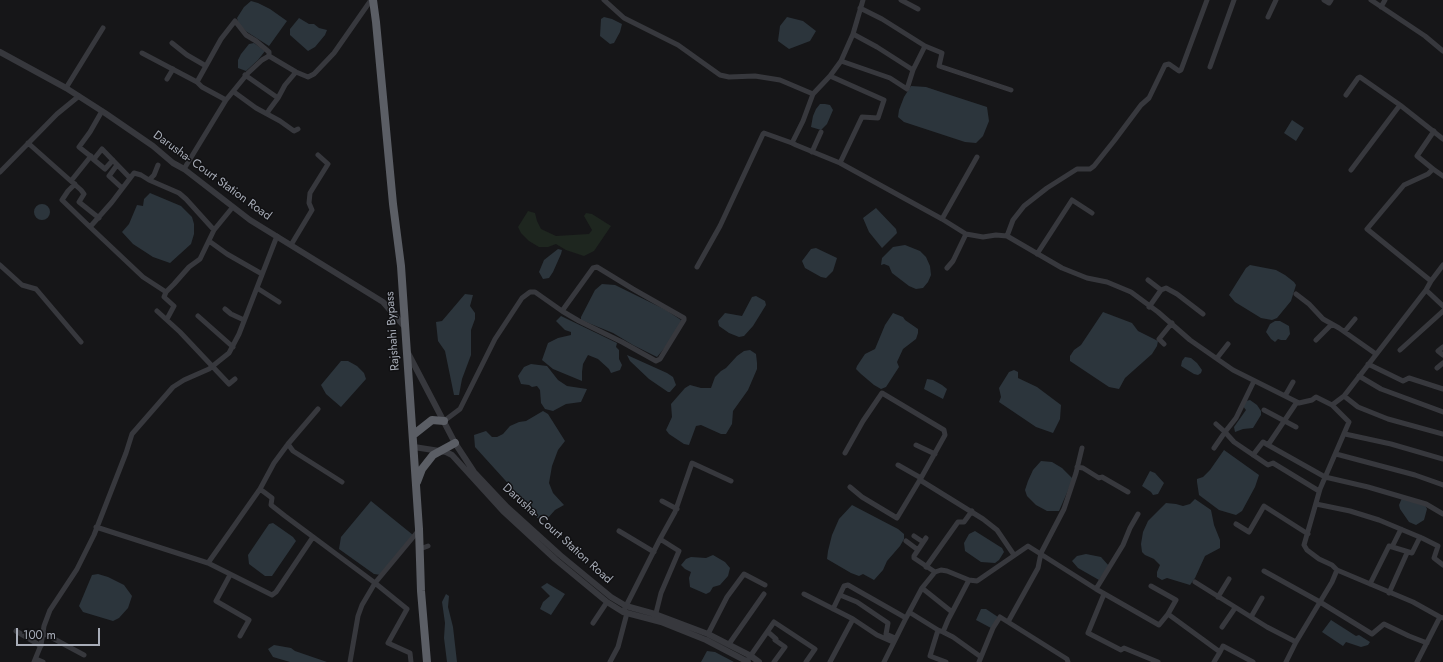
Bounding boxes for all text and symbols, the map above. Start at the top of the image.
street label: Darusha- Court Station Road [150,128,274,224]
street label: Rajshahi Bypass [383,291,403,371]
street label: Darusha- Court Station Road [499,481,615,587]
scale bar [18,620,102,646]
text: 100 m [23,626,56,644]

